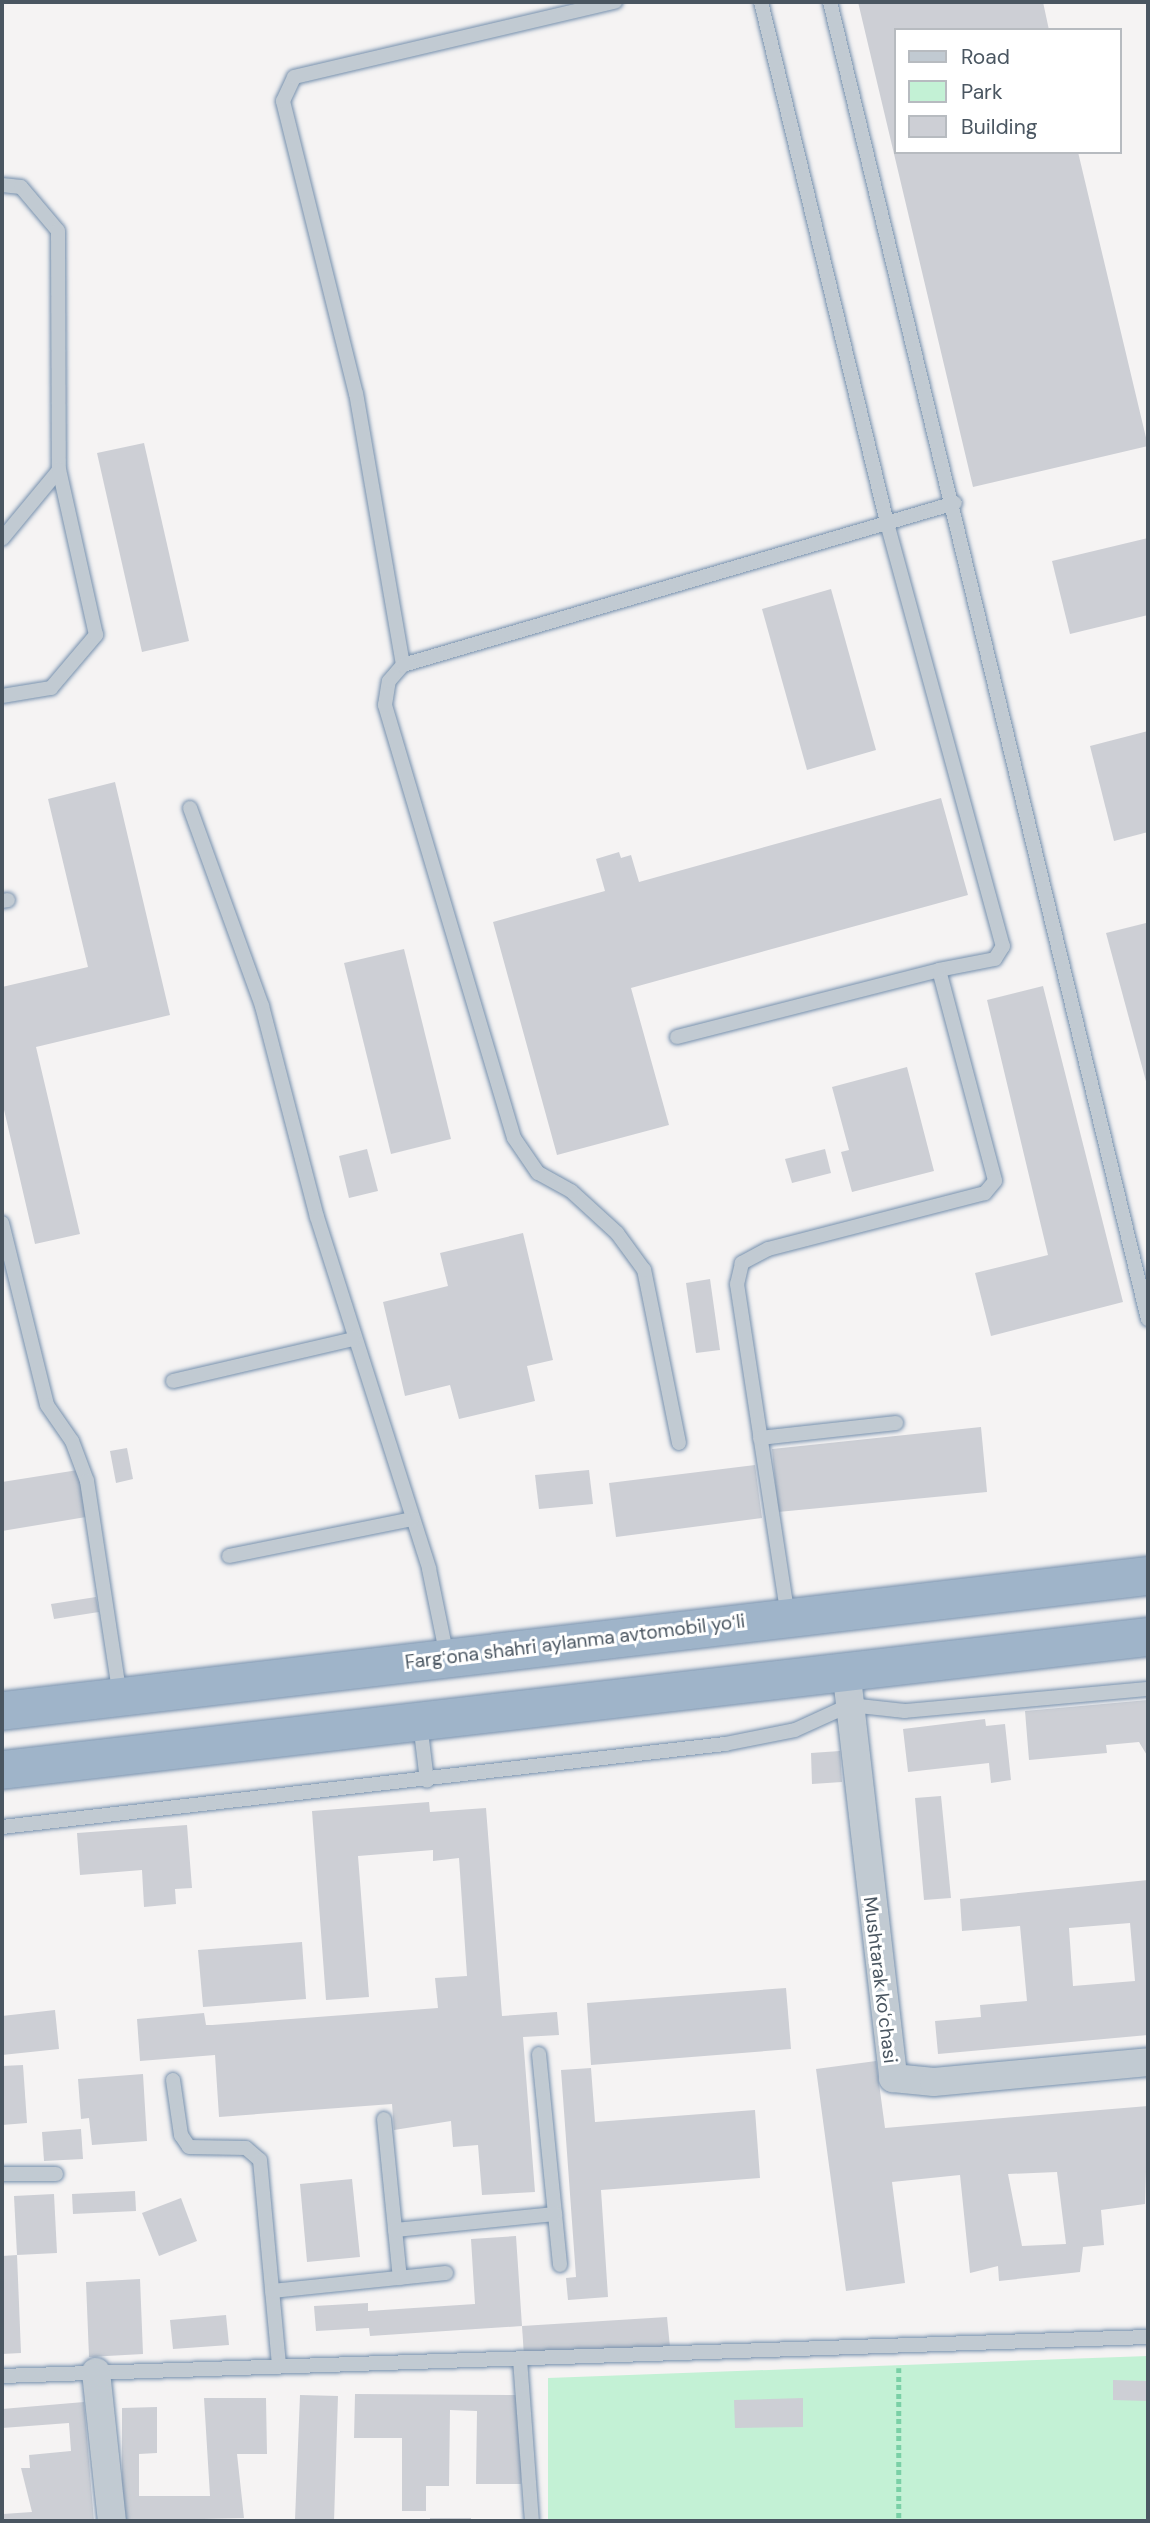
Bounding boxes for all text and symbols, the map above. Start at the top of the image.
legend [894,28,1122,154]
text: Road [961,43,1010,71]
text: Park [961,78,1002,106]
text: Building [961,113,1037,141]
street label: Fargʻona shahri aylanma avtomobil yoʻli [404,1610,746,1674]
street label: Mushtarak koʻchasi [858,1895,902,2065]

